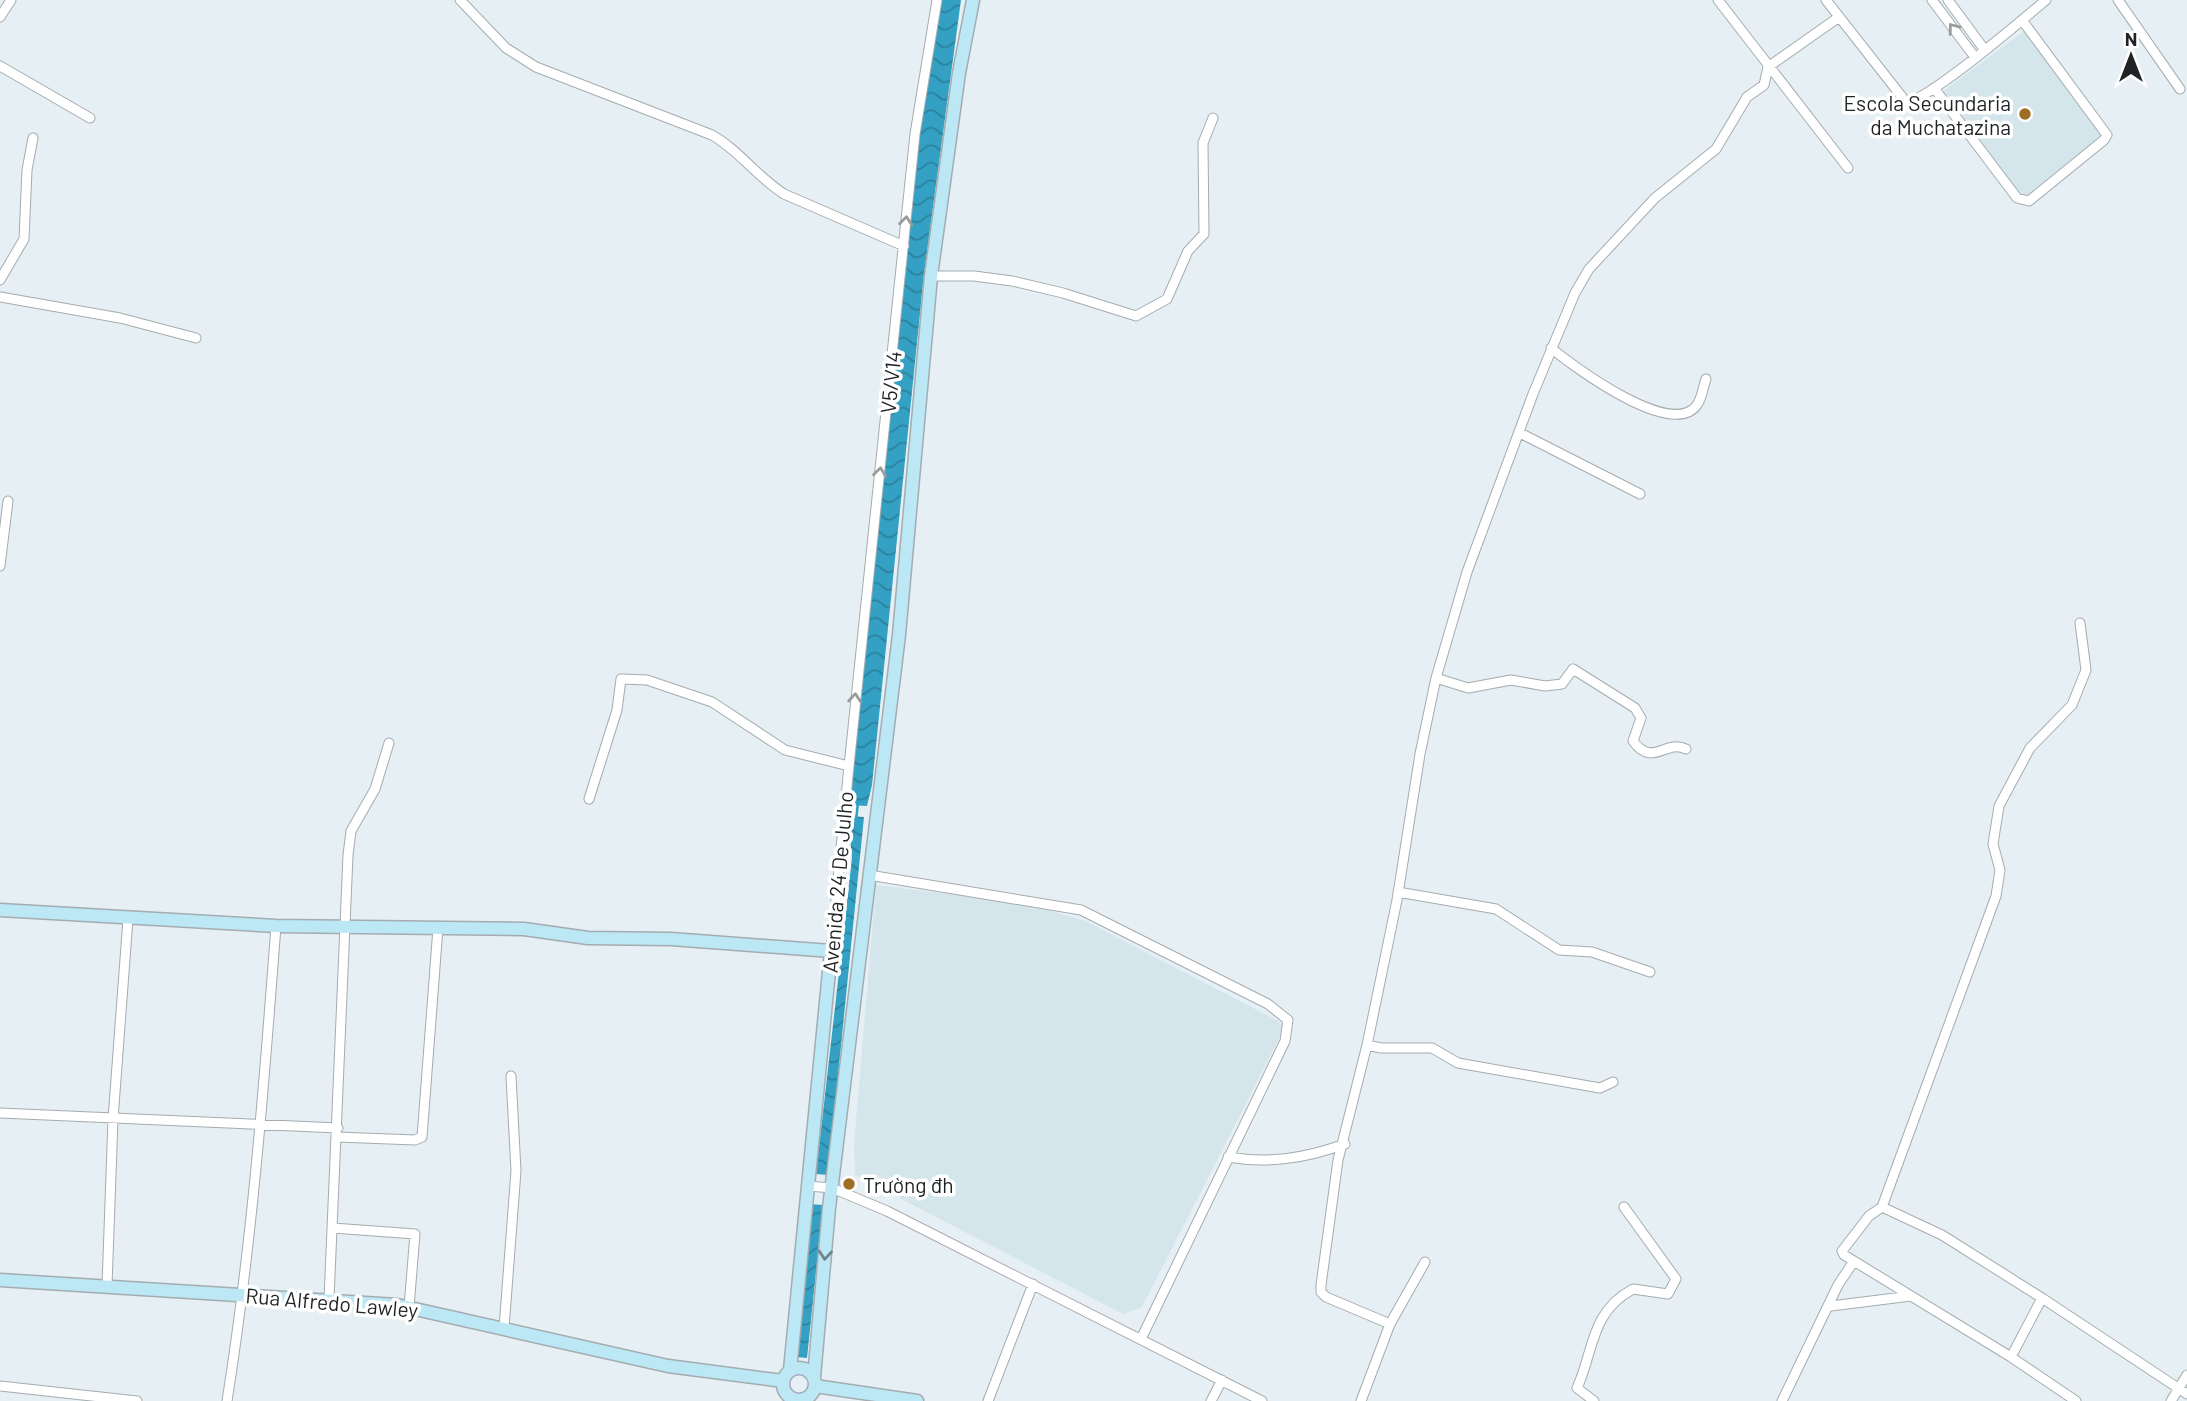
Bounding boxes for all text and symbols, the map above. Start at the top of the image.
north arrow [2096,21,2166,91]
one-way arrow [1949,23,1961,36]
text: N [2125,27,2137,50]
place label: Escola Secundaria da Muchatazina [1843,90,2011,139]
marker: Escola Secundaria da Muchatazina [2017,106,2033,122]
one-way arrow [898,215,913,226]
street label: V5/V14 [874,349,906,415]
one-way arrow [872,466,887,477]
one-way arrow [847,692,862,703]
street label: Avenida 24 De Julho [817,790,857,974]
place label: Trường đh [863,1172,954,1197]
marker: Trường đh [841,1176,857,1192]
one-way arrow [817,1250,832,1261]
street label: Rua Alfredo Lawley [245,1282,420,1322]

